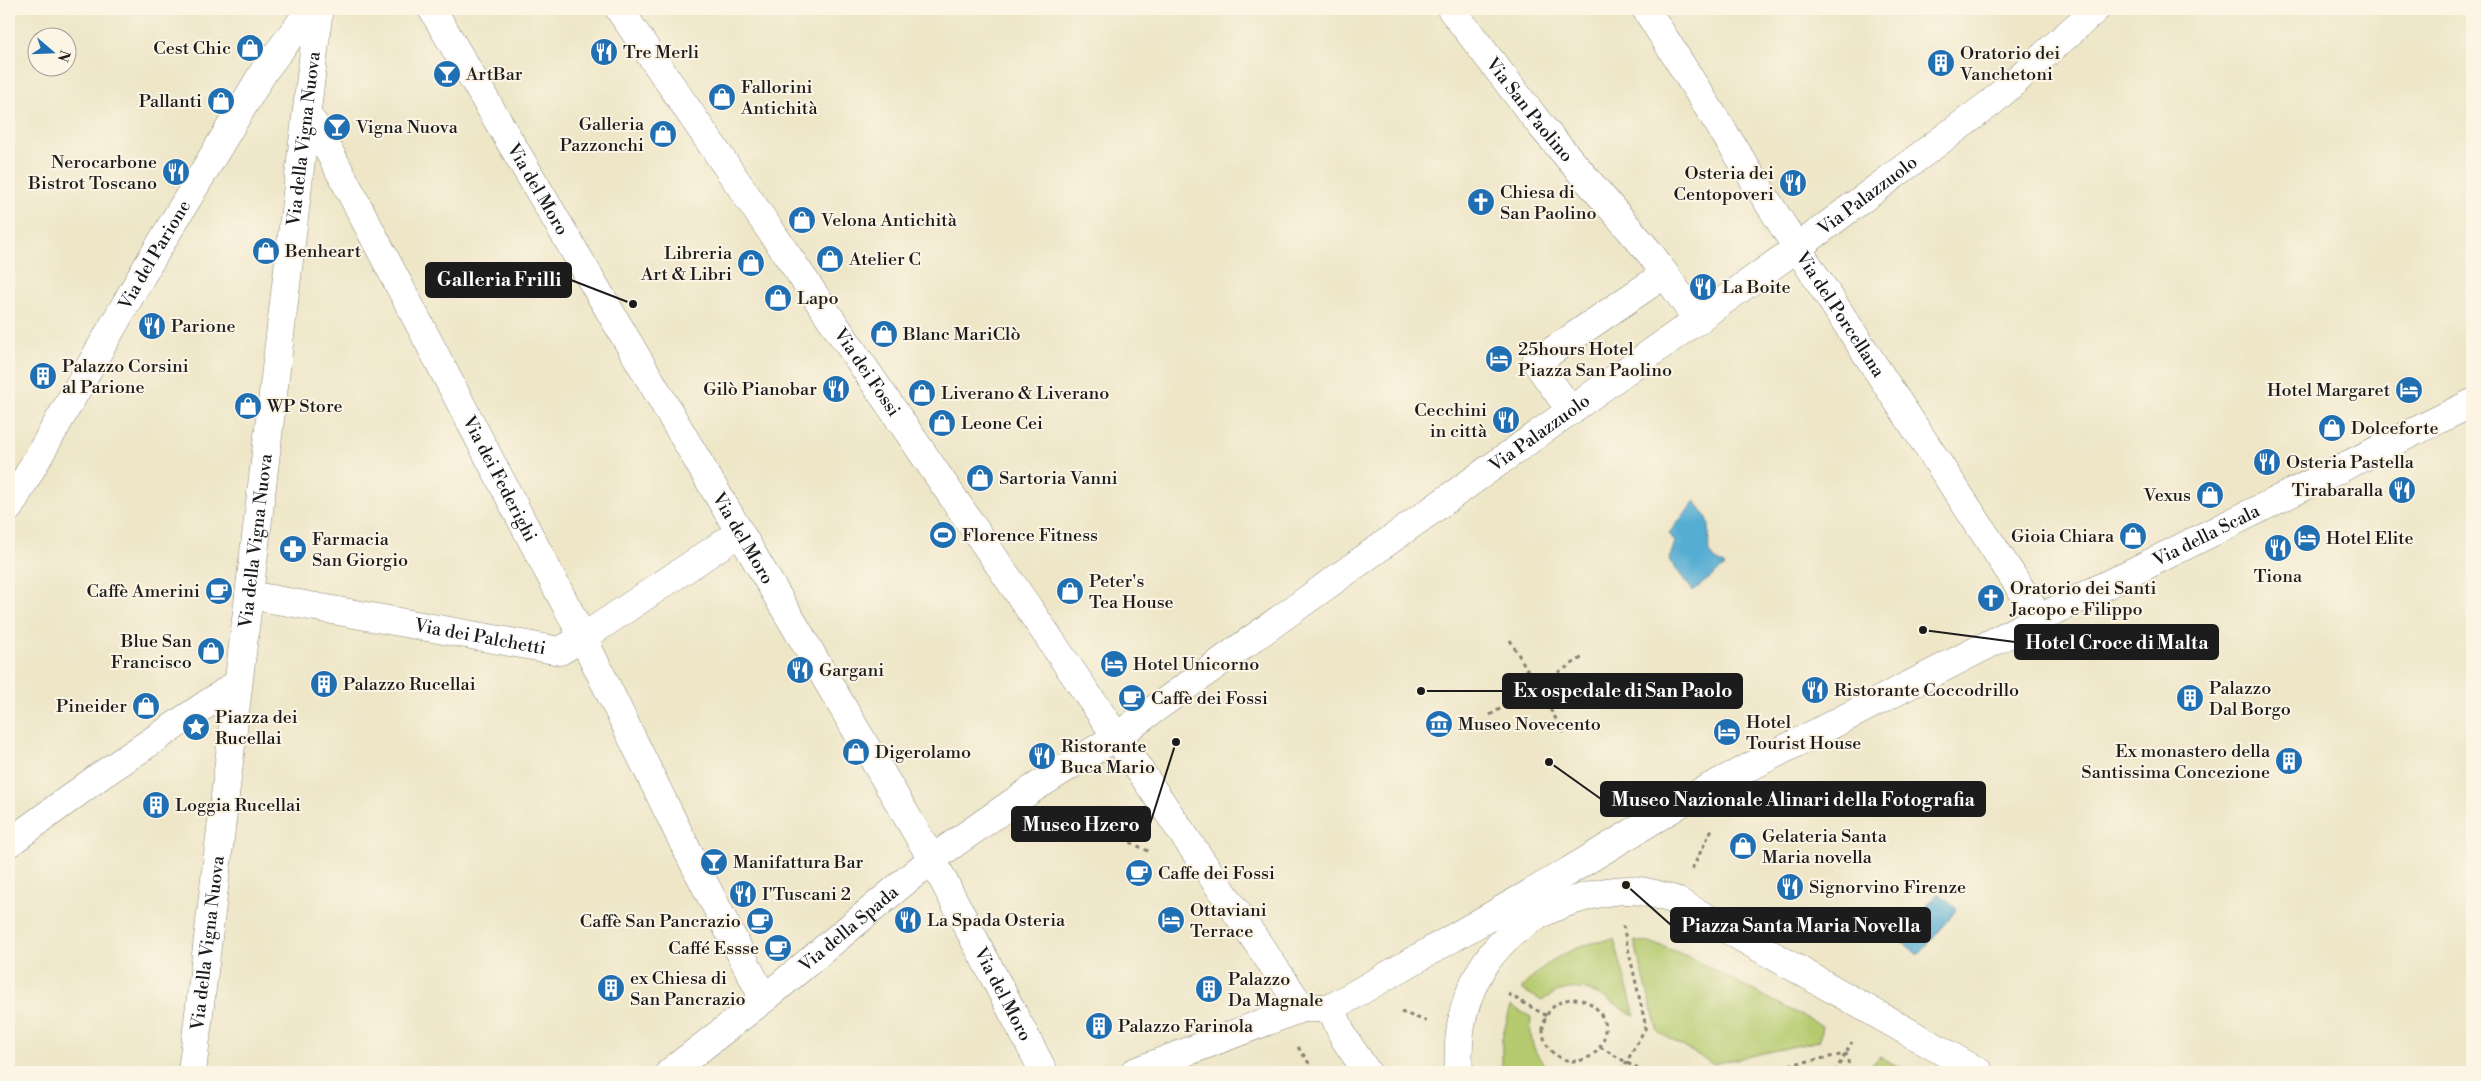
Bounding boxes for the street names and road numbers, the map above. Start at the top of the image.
street label: Via della Vigna Nuova [282,49,325,228]
street label: Via San Paolino [1481,52,1578,167]
street label: Via del Moro [501,138,574,239]
street label: Via Palazzuolo [1812,150,1922,241]
street label: Via del Parione [113,196,196,315]
street label: Via del Porcellana [1790,246,1891,382]
street label: Via dei Fossi [828,323,906,421]
street label: Via Palazzuolo [1484,389,1594,477]
street label: Via dei Federighi [457,411,542,546]
street label: Via della Vigna Nuova [234,451,277,630]
street label: Via del Moro [707,487,779,588]
street label: Via della Scala [2148,499,2264,572]
street label: Via dei Palchetti [412,613,548,660]
street label: Via della Vigna Nuova [185,854,229,1032]
street label: Via della Spada [793,880,904,977]
street label: Via del Moro [969,943,1037,1045]

